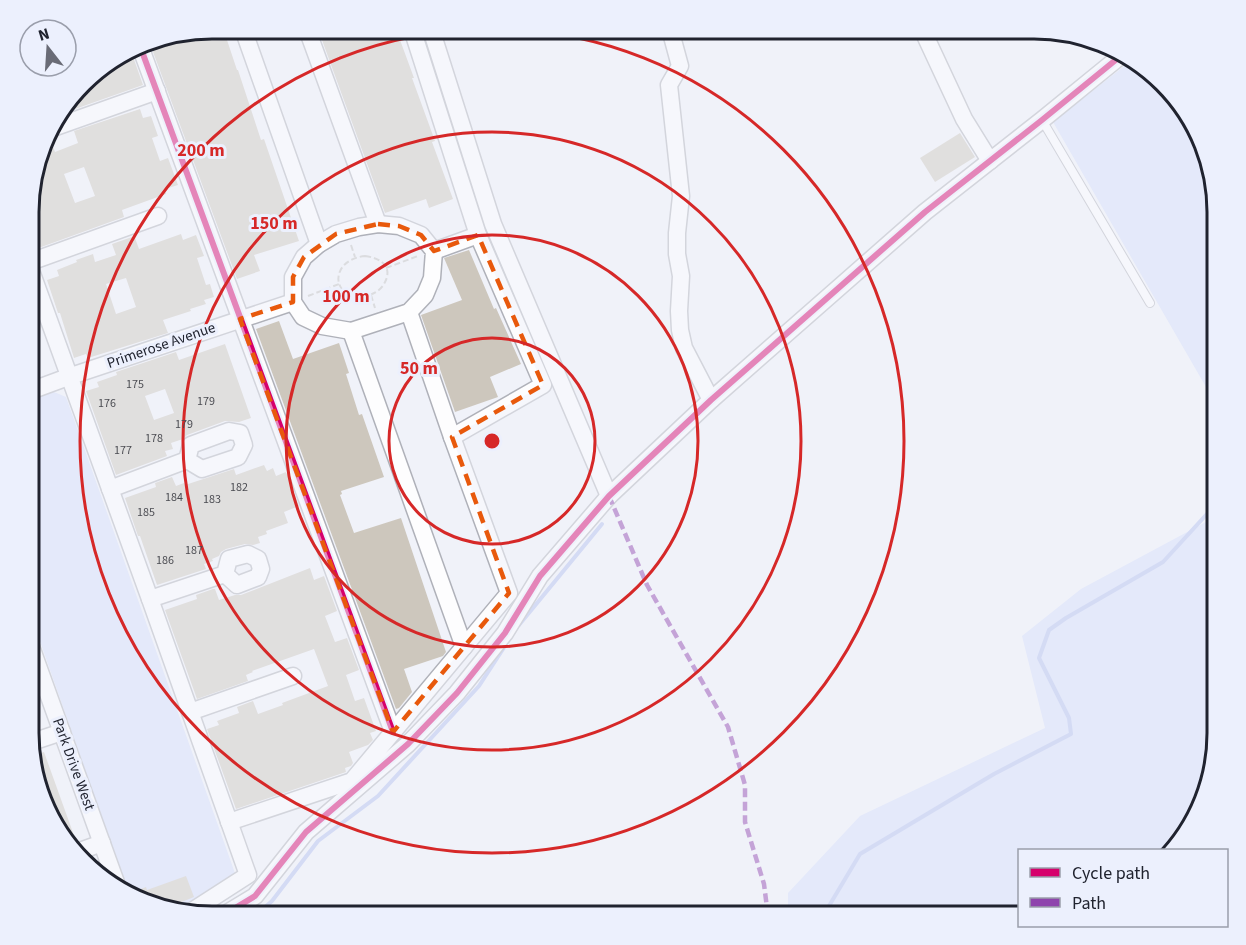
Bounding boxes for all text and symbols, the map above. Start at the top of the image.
north arrow [18,18,78,78]
text: N [36,23,52,47]
text: 200 m [177,138,225,163]
text: 150 m [250,211,298,236]
text: 100 m [322,284,370,309]
street label: Primerose Avenue [104,317,218,374]
text: 50 m [400,356,438,381]
house number: 175 [126,376,144,393]
house number: 179 [197,393,215,410]
house number: 176 [98,395,116,412]
house number: 179 [175,416,193,433]
house number: 178 [145,430,163,447]
centre of rings [482,431,502,451]
house number: 177 [114,442,132,459]
house number: 182 [230,479,248,496]
house number: 184 [165,489,183,506]
house number: 183 [203,491,221,508]
house number: 185 [137,504,155,521]
house number: 187 [185,542,203,559]
house number: 186 [156,552,174,569]
street label: Park Drive West [47,715,100,813]
legend [1018,849,1228,927]
text: Cycle path [1072,861,1150,886]
text: Path [1072,891,1106,916]

